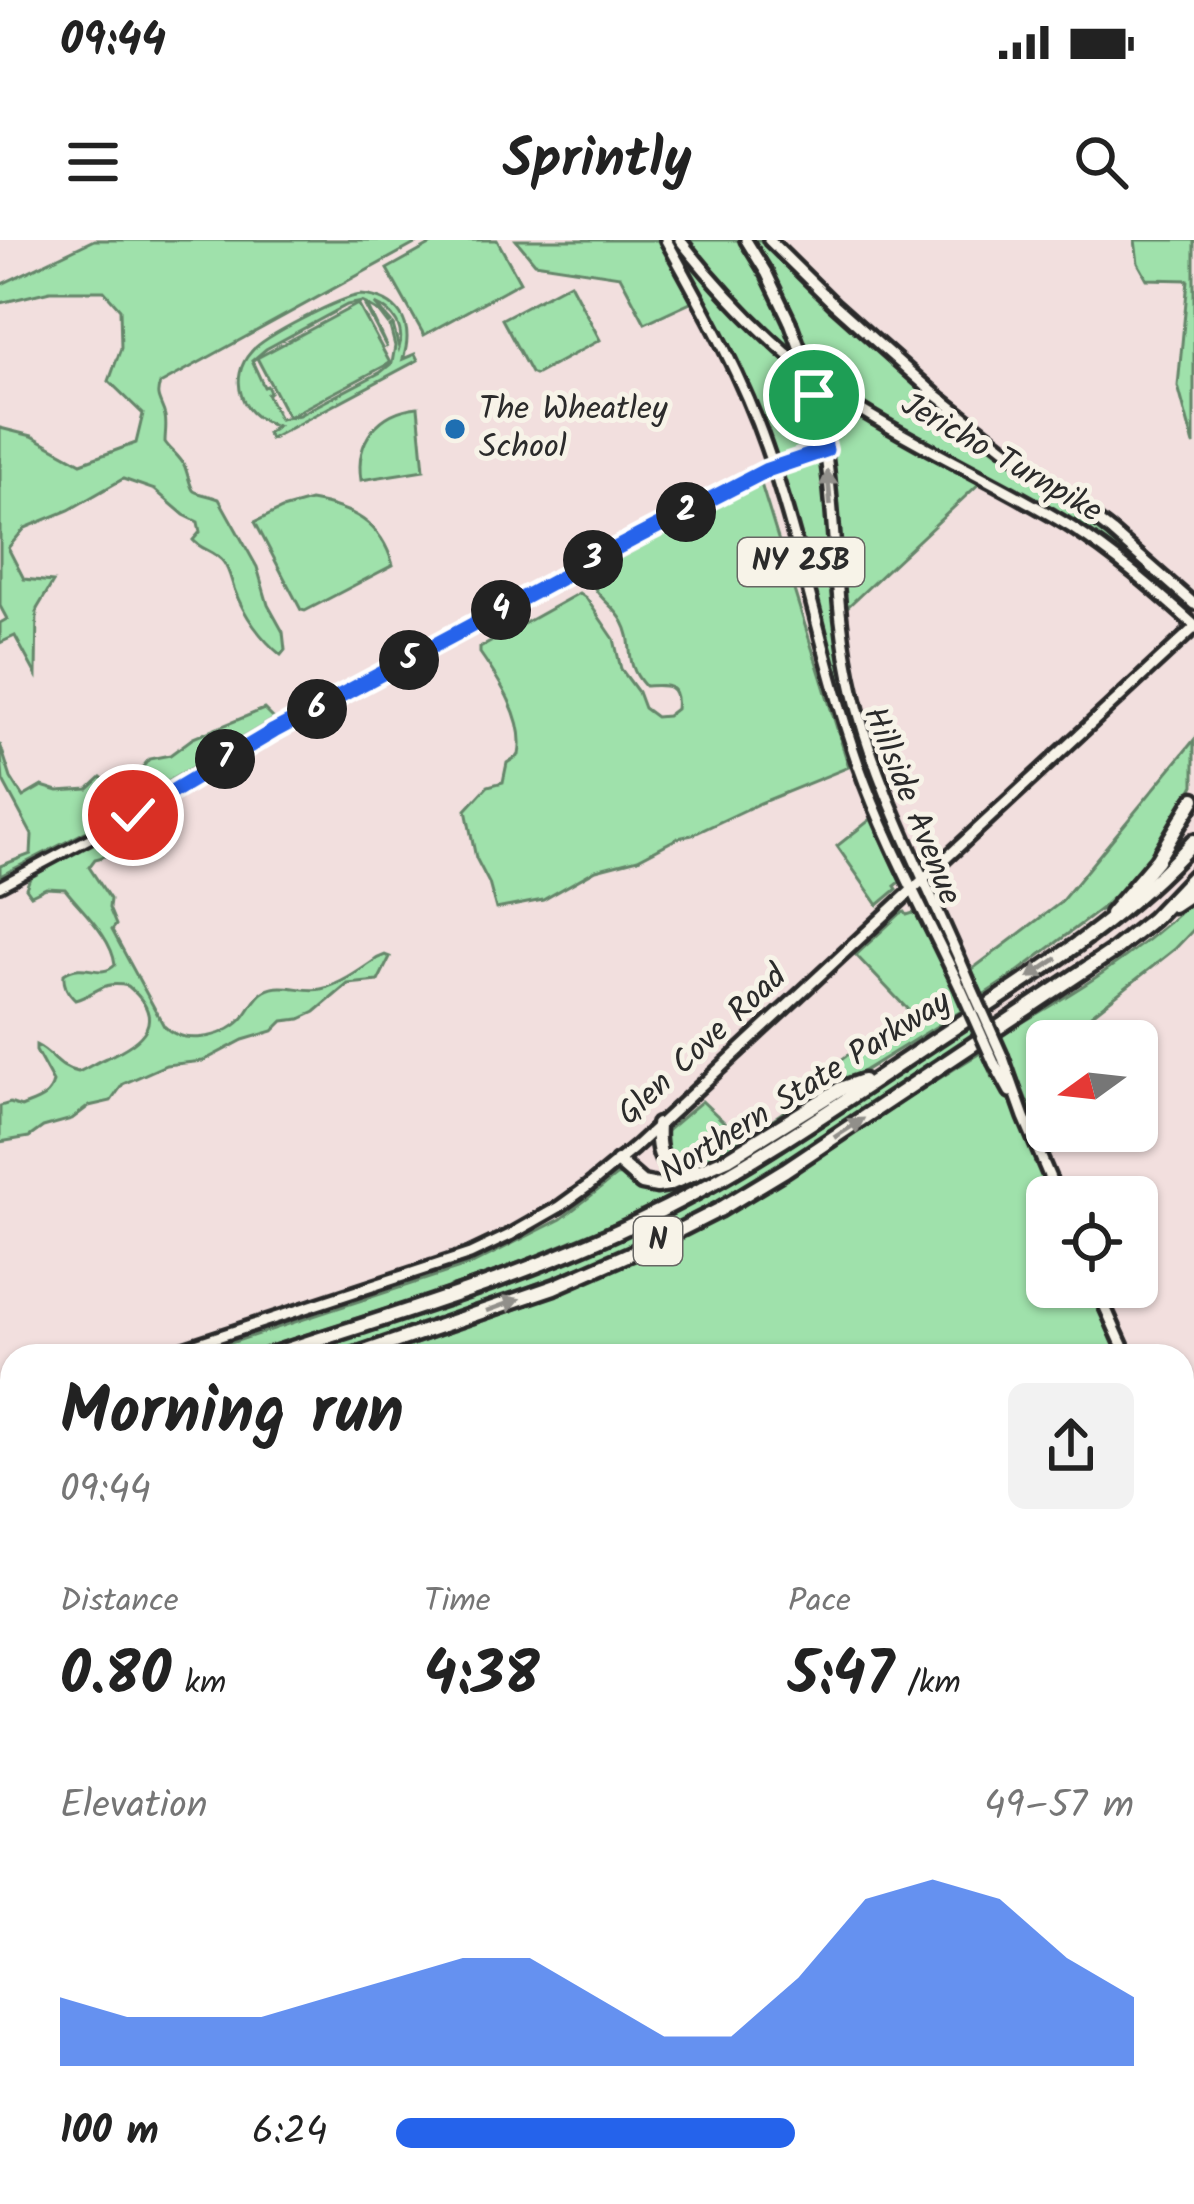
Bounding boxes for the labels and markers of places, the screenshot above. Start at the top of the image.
pin [763,344,865,446]
place label: The Wheatley School [479,384,668,475]
marker: The Wheatley School [442,416,468,442]
pin: 2 [656,482,716,542]
pin: 3 [563,530,623,590]
pin: 4 [471,580,531,640]
pin: 5 [379,630,439,690]
pin: 6 [287,679,347,739]
pin: 7 [195,729,255,789]
pin [82,764,184,866]

